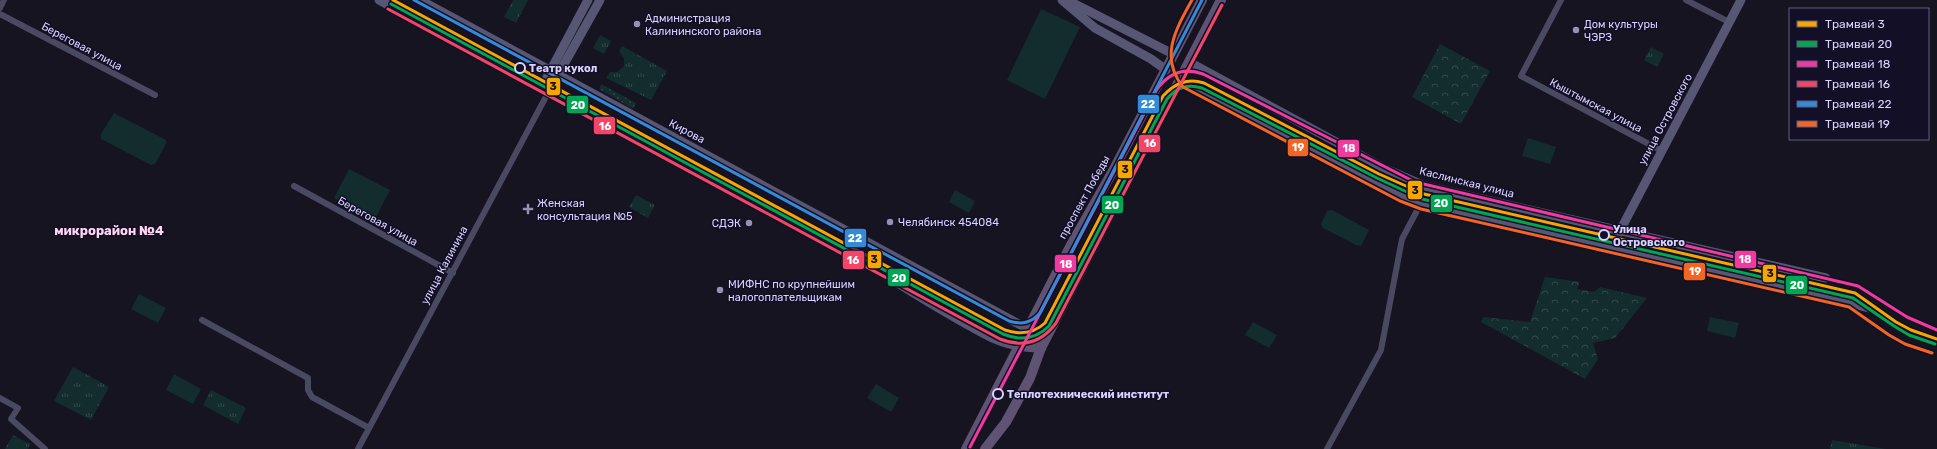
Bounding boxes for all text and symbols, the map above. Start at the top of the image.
legend [1789,8,1929,140]
place label: Администрация Калининского района [645,12,761,38]
text: Трамвай 3 [1825,17,1885,31]
place label: Дом культуры ЧЭРЗ [1584,18,1658,44]
marker: Администрация Калининского района [632,19,642,29]
street label: Береговая улица [39,20,124,73]
marker: Дом культуры ЧЭРЗ [1571,25,1581,35]
text: Трамвай 20 [1825,37,1892,51]
text: Трамвай 18 [1825,57,1890,71]
marker: Театр кукол [514,62,526,74]
place label: Театр кукол [529,62,598,75]
street label: улица Островского [1636,71,1695,167]
street label: Кыштымская улица [1547,76,1644,135]
line badge: 3 [546,77,561,96]
text: Трамвай 16 [1825,77,1890,91]
text: 3 [549,80,557,93]
line badge: 22 [1137,94,1160,114]
line badge: 20 [566,95,589,114]
text: Трамвай 22 [1825,97,1892,111]
text: 22 [1141,98,1155,111]
text: 20 [571,99,585,112]
line badge: 16 [593,116,616,135]
street label: Кирова [667,117,707,146]
text: Трамвай 19 [1825,117,1890,131]
text: 16 [599,120,611,133]
line badge: 16 [1138,134,1161,153]
text: 16 [1144,137,1156,150]
line badge: 19 [1287,138,1309,157]
line badge: 18 [1337,139,1360,158]
text: 19 [1292,141,1304,154]
text: 18 [1343,142,1355,155]
street label: проспект Победы [1056,153,1113,241]
line badge: 3 [1117,160,1133,179]
text: 3 [1121,163,1129,176]
street label: Каслинская улица [1418,164,1516,201]
line badge: 3 [1407,180,1423,200]
text: 3 [1411,184,1419,197]
street label: Береговая улица [336,194,420,249]
line badge: 20 [1430,194,1453,213]
line badge: 20 [1101,195,1124,214]
place label: Женская консультация №5 [537,197,633,223]
text: 20 [1434,197,1448,210]
text: 20 [1105,199,1119,212]
marker: Женская консультация №5 [522,203,534,215]
place label: Челябинск 454084 [898,216,999,229]
place label: СДЭК [712,217,741,230]
marker: Челябинск 454084 [885,217,895,227]
marker: СДЭК [744,218,754,228]
district label: микрорайон №4 [54,223,164,238]
place label: Улица Островского [1613,223,1685,249]
street label: улица Калинина [418,224,471,307]
line badge: 22 [844,228,867,248]
marker: Улица Островского [1598,229,1610,241]
text: 22 [848,232,862,245]
line badge: 16 [842,250,865,270]
line badge: 3 [867,250,882,269]
line badge: 18 [1734,250,1757,269]
text: 3 [870,253,878,266]
text: 18 [1739,253,1751,266]
text: 16 [847,254,859,267]
line badge: 18 [1054,254,1077,273]
text: 18 [1060,258,1072,271]
line badge: 19 [1683,262,1706,281]
line badge: 3 [1762,264,1777,283]
text: 19 [1689,265,1701,278]
text: 3 [1766,267,1774,280]
line badge: 20 [887,268,910,287]
text: 20 [892,272,906,285]
line badge: 20 [1785,275,1808,295]
place label: МИФНС по крупнейшим налогоплательщикам [728,278,855,304]
text: 20 [1790,279,1804,292]
marker: МИФНС по крупнейшим налогоплательщикам [715,285,725,295]
marker: Теплотехнический институт [992,388,1004,400]
place label: Теплотехнический институт [1007,388,1169,401]

